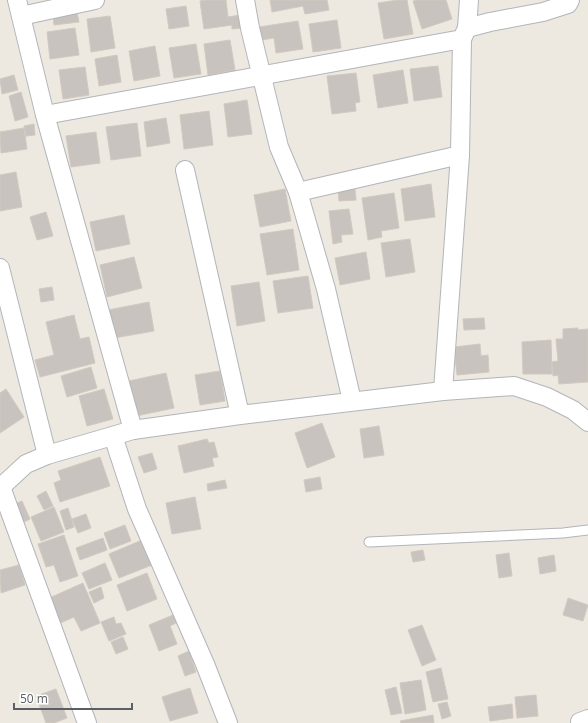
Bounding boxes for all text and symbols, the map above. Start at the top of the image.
scale bar [14,685,132,711]
text: 50 m [20,690,48,707]

